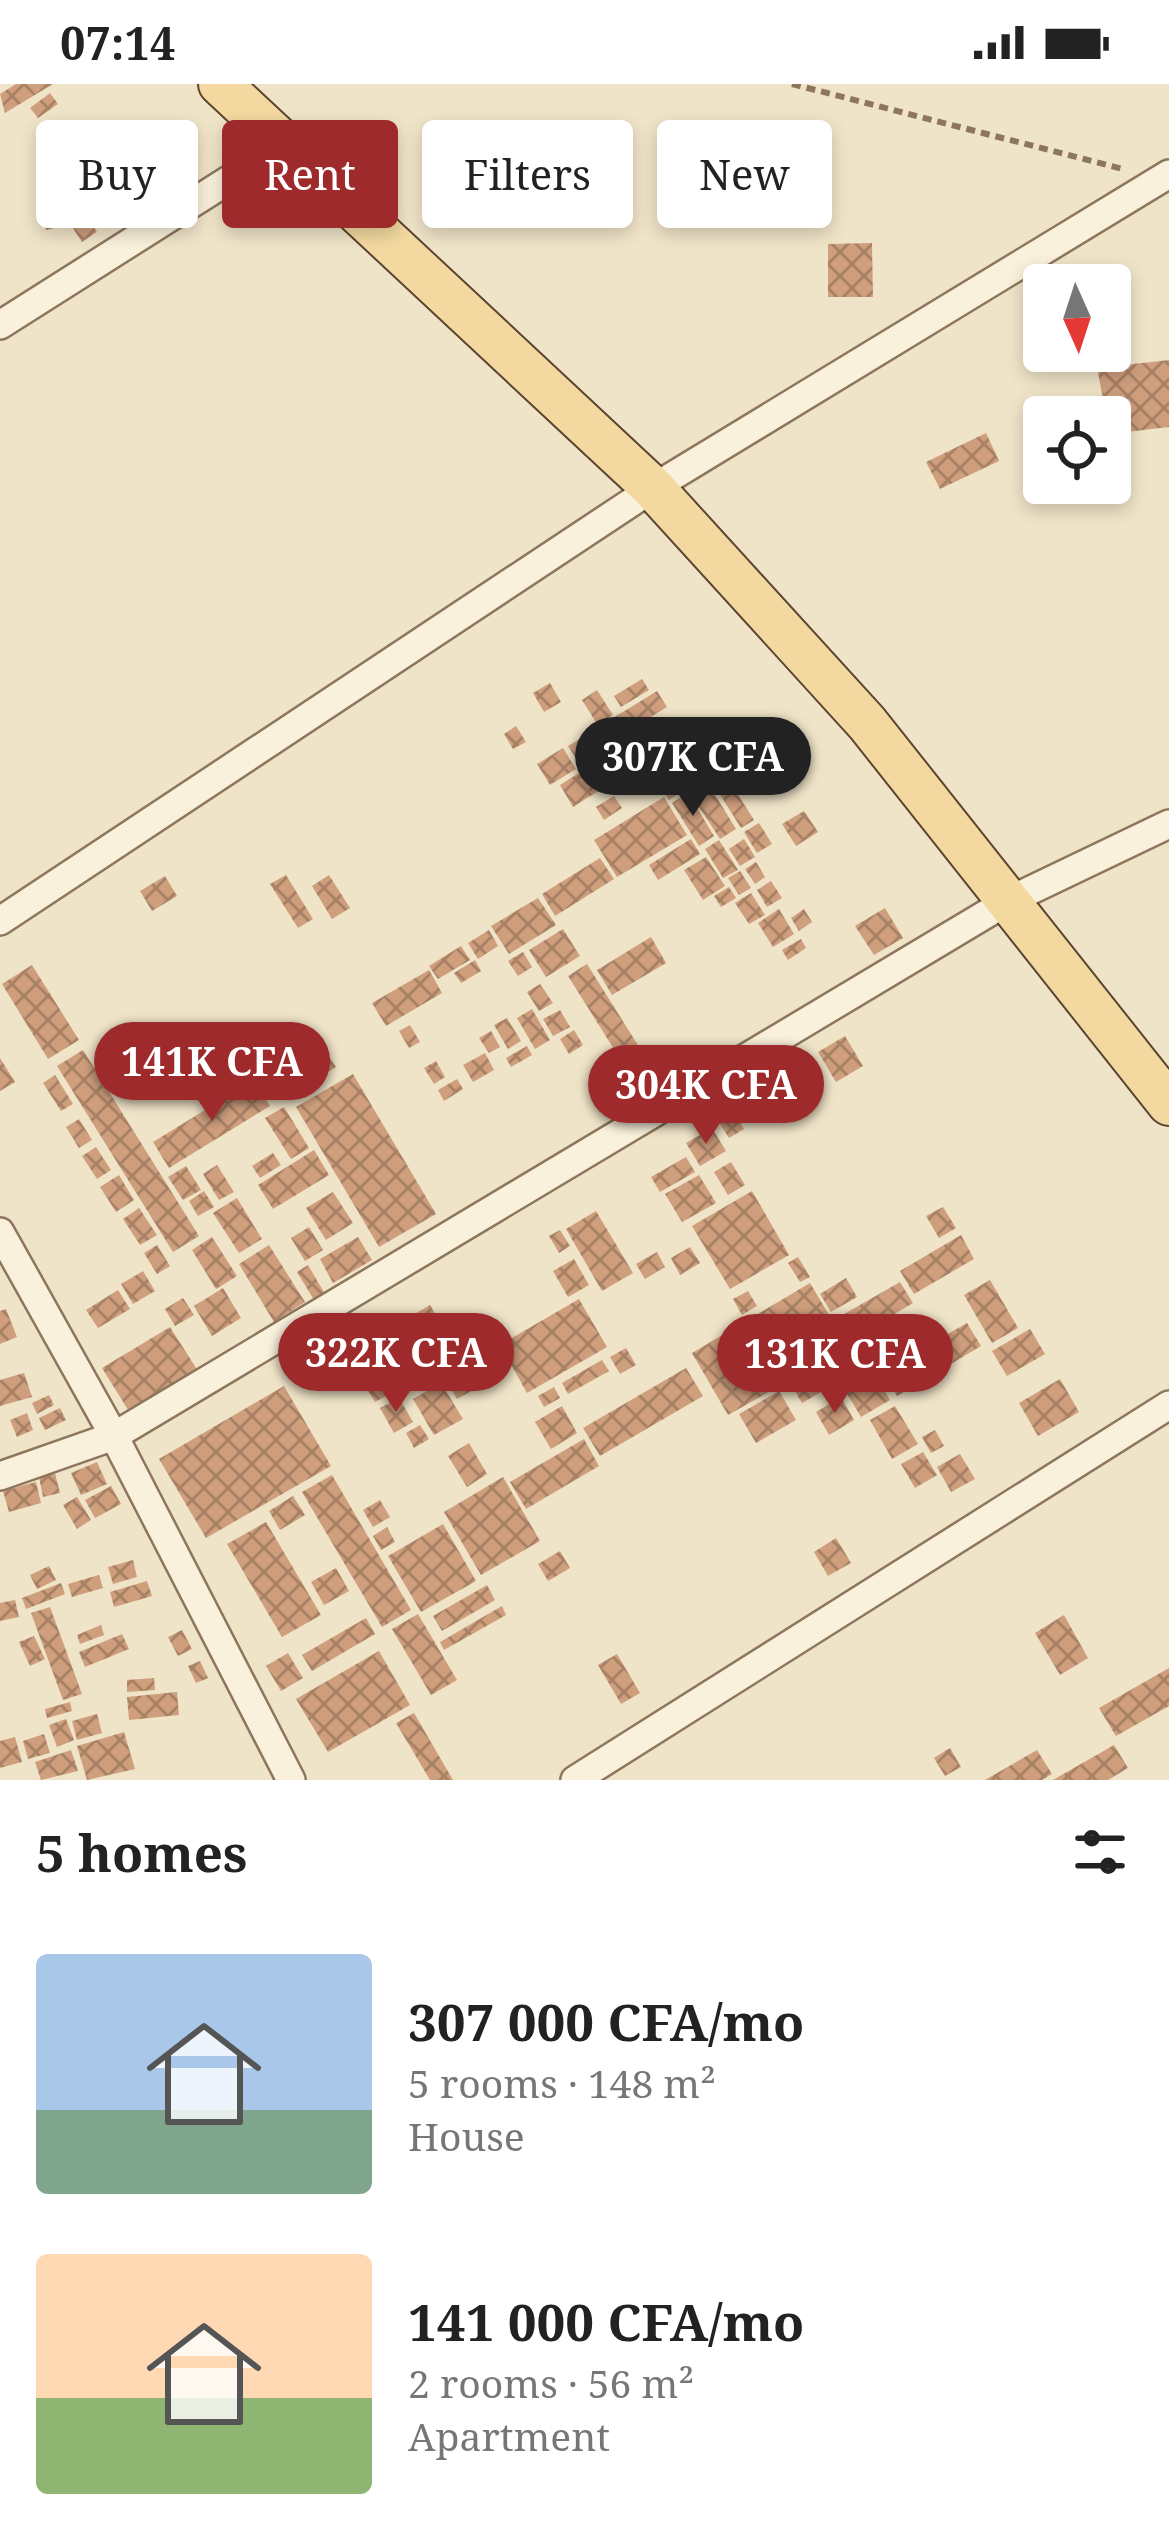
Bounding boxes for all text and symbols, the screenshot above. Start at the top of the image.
text: 07:14 [60,12,175,73]
chip: Buy [36,120,198,228]
chip: Rent [222,120,398,228]
chip: Filters [422,120,633,228]
chip: New [657,120,832,228]
north arrow [1023,264,1131,372]
map controls [1023,264,1131,504]
button: locate [1023,396,1131,504]
pin: 307K CFA [569,717,817,819]
text: 307K CFA [602,729,784,782]
pin: 141K CFA [88,1022,336,1124]
text: 141K CFA [121,1034,303,1087]
pin: 304K CFA [582,1045,830,1147]
text: 304K CFA [615,1057,797,1110]
pin: 322K CFA [272,1313,520,1415]
pin: 131K CFA [711,1314,959,1416]
text: 322K CFA [305,1325,487,1378]
text: 131K CFA [744,1326,926,1379]
text: 5 homes [36,1817,247,1887]
icon: filters [1067,1819,1133,1885]
text: 307 000 CFA/mo [408,1986,804,2056]
icon: home [132,2002,276,2146]
text: 5 rooms · 148 m² [408,2056,716,2109]
text: House [408,2109,525,2162]
text: 141 000 CFA/mo [408,2286,804,2356]
icon: home [132,2302,276,2446]
text: 2 rooms · 56 m² [408,2356,694,2409]
text: Apartment [408,2409,610,2462]

